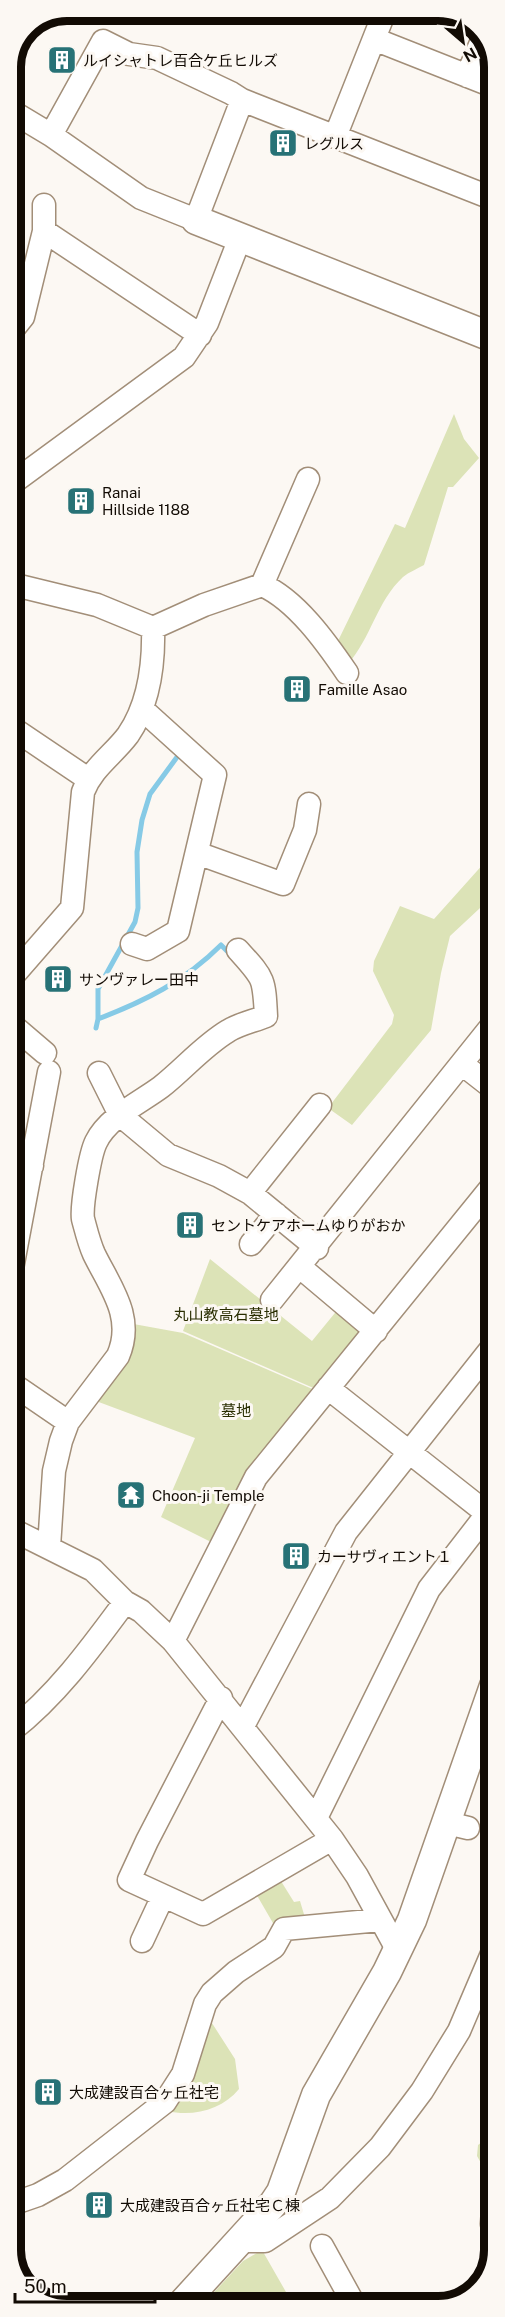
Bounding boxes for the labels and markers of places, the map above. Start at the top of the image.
building icon: ルイシャトレ百合ケ丘ヒルズ [46,44,78,76]
place label: ルイシャトレ百合ケ丘ヒルズ [83,52,278,69]
building icon: レグルス [267,127,299,159]
place label: レグルス [304,135,364,152]
place label: Ranai Hillside 1188 [102,484,190,518]
building icon: Ranai Hillside 1188 [65,485,97,517]
building icon: Famille Asao [281,673,313,705]
place label: Famille Asao [318,681,407,698]
building icon: サンヴァレー田中 [42,963,74,995]
place label: サンヴァレー田中 [79,971,199,988]
building icon: セントケアホームゆりがおか [174,1209,206,1241]
place label: セントケアホームゆりがおか [211,1217,406,1234]
temple icon: Choon-ji Temple [115,1479,147,1511]
place label: Choon-ji Temple [152,1487,265,1504]
building icon: カーサヴィエント１ [280,1540,312,1572]
place label: カーサヴィエント１ [317,1548,452,1565]
building icon: 大成建設百合ヶ丘社宅 [32,2076,64,2108]
place label: 大成建設百合ヶ丘社宅 [69,2084,219,2101]
building icon: 大成建設百合ヶ丘社宅Ｃ棟 [83,2189,115,2221]
place label: 大成建設百合ヶ丘社宅Ｃ棟 [120,2197,300,2214]

